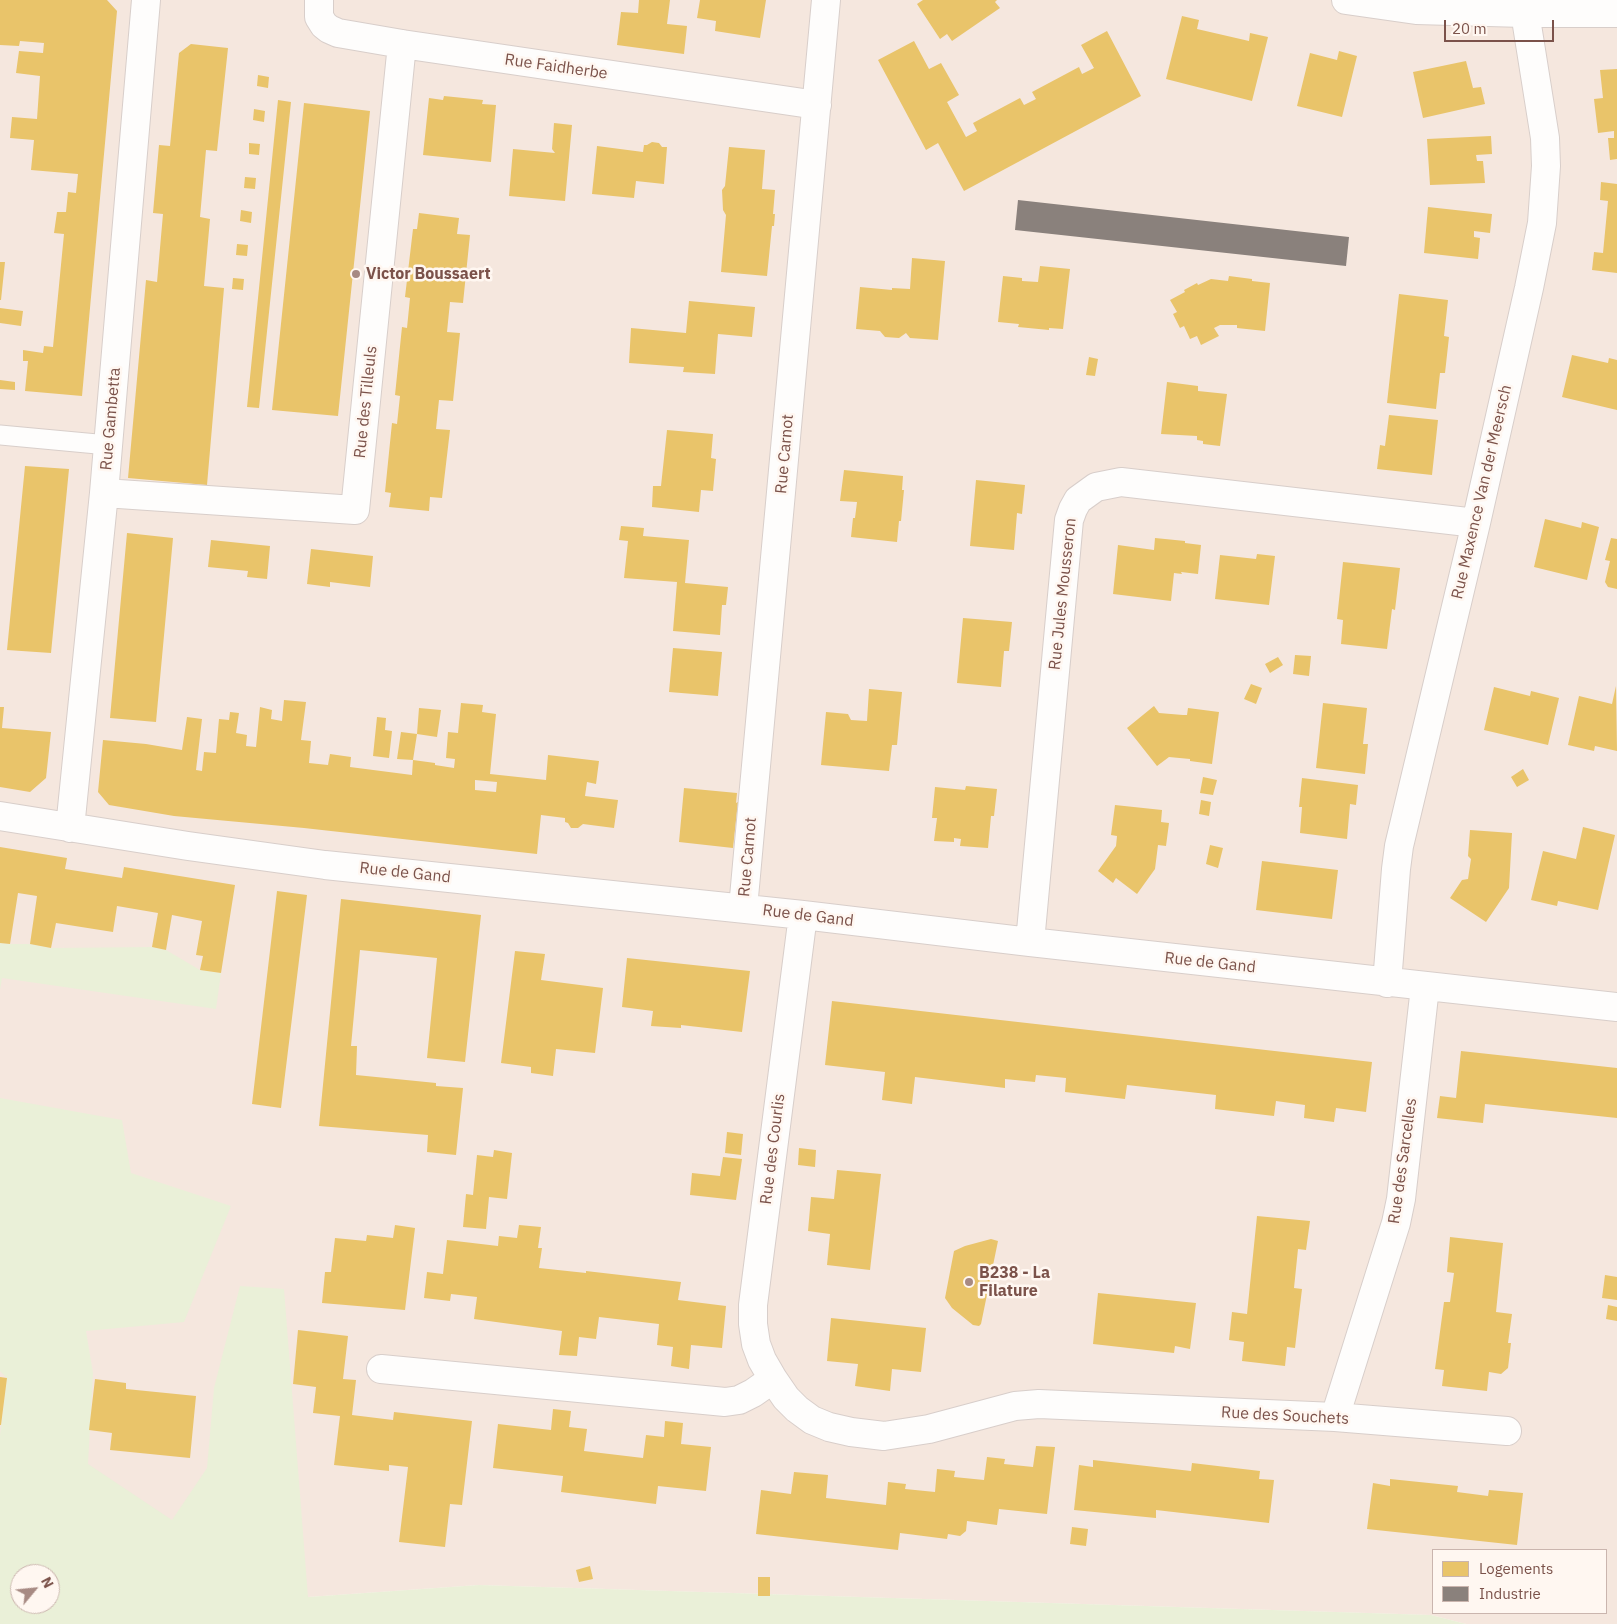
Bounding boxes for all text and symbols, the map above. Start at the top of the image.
scale bar [1447,10,1557,42]
text: 20 m [1452,19,1487,38]
street label: Rue Faidherbe [503,50,609,84]
place label: Victor Boussaert [366,264,491,284]
marker: Victor Boussaert [350,268,362,280]
street label: Rue des Tilleuls [351,345,381,459]
street label: Rue Gambetta [97,367,125,471]
street label: Rue Maxence Van der Meersch [1448,383,1516,601]
street label: Rue Carnot [772,413,798,495]
street label: Rue Jules Mousseron [1045,517,1081,671]
street label: Rue Carnot [735,816,761,898]
street label: Rue de Gand [358,859,452,887]
street label: Rue de Gand [761,901,855,931]
street label: Rue de Gand [1163,949,1257,977]
street label: Rue des Courlis [757,1092,789,1206]
street label: Rue des Sarcelles [1385,1097,1421,1225]
place label: B238 - La Filature [979,1263,1050,1301]
marker: B238 - La Filature [963,1276,975,1288]
street label: Rue des Souchets [1220,1403,1350,1429]
legend [1432,1549,1607,1614]
text: Logements [1479,1559,1553,1578]
north arrow [10,1564,60,1614]
text: N [37,1574,58,1591]
text: Industrie [1479,1584,1541,1603]

